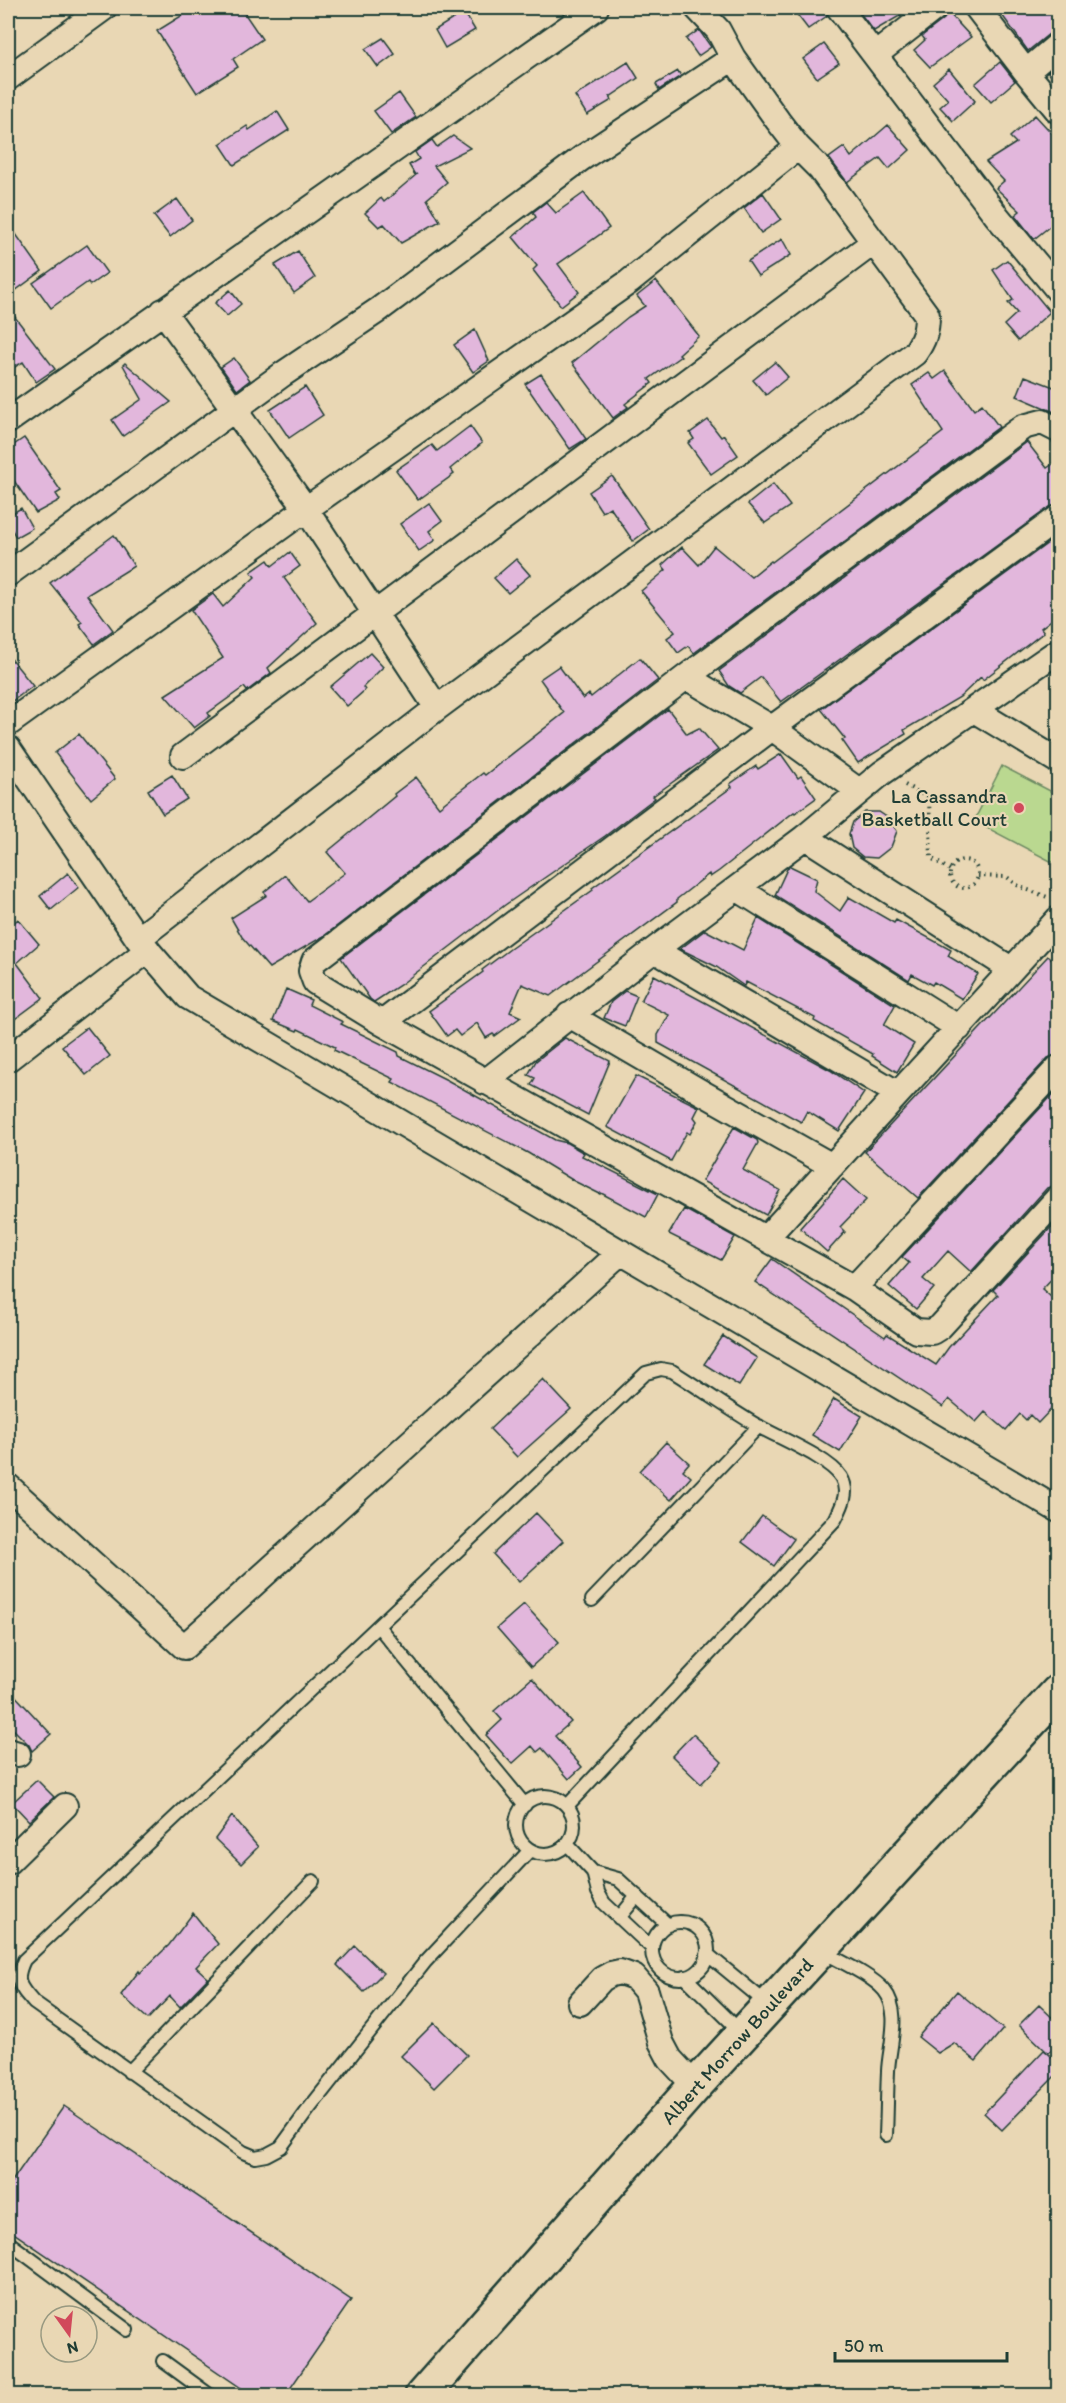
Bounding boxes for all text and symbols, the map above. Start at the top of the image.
place label: La Cassandra Basketball Court [862,784,1008,831]
marker: La Cassandra Basketball Court [1012,801,1026,815]
street label: Albert Morrow Boulevard [656,1953,818,2129]
north arrow [39,2304,99,2364]
scale bar [835,2325,1008,2363]
text: 50 m [844,2335,884,2357]
text: N [65,2337,80,2359]

